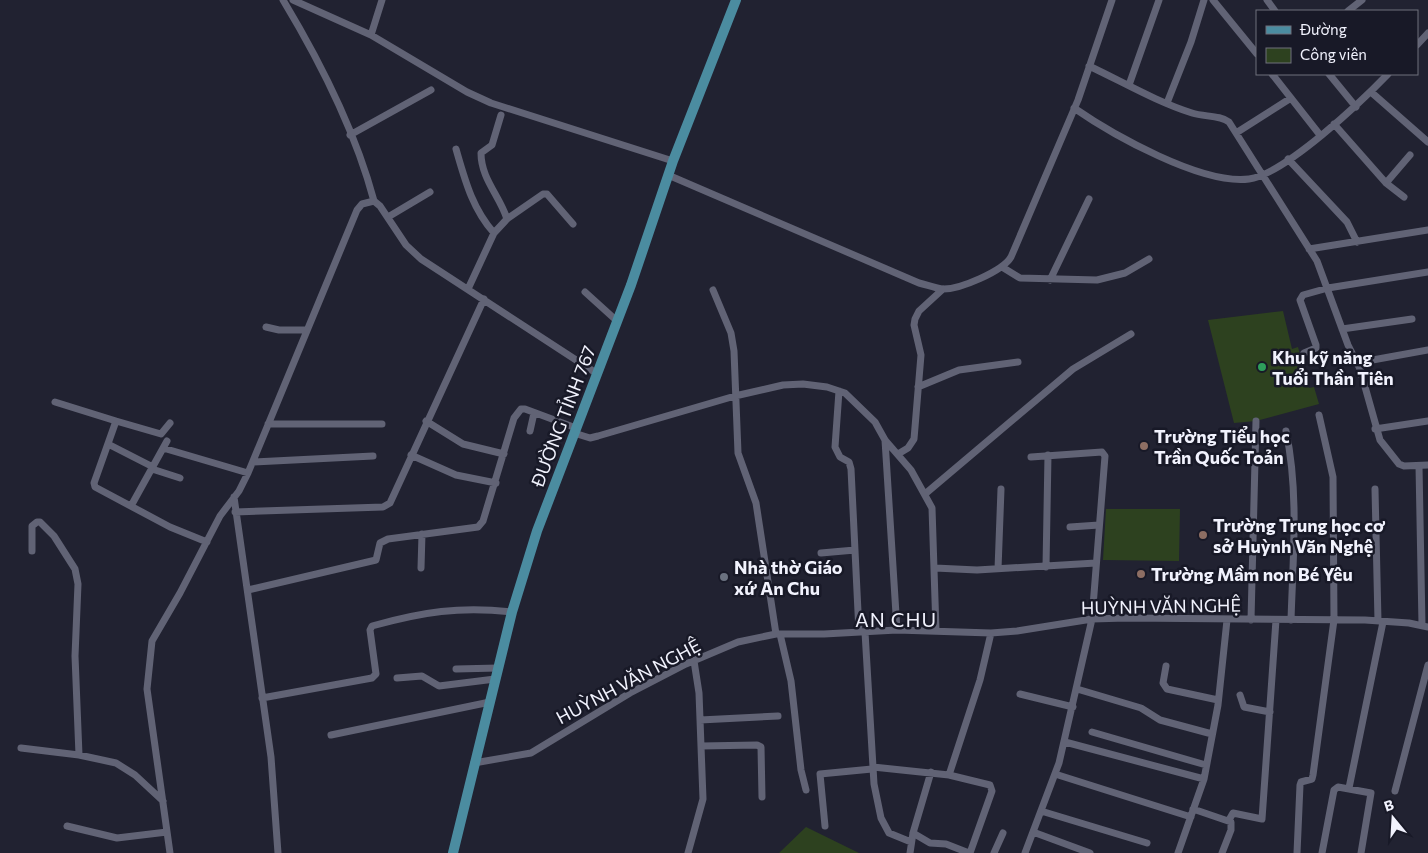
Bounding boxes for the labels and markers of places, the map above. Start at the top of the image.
place label: Khu kỹ năng Tuổi Thần Tiên [1272,346,1394,389]
marker: Khu kỹ năng Tuổi Thần Tiên [1256,361,1268,373]
place label: Trường Tiểu học Trần Quốc Toản [1154,425,1290,468]
marker: Trường Tiểu học Trần Quốc Toản [1138,440,1150,452]
place label: Trường Trung học cơ sở Huỳnh Văn Nghệ [1213,514,1386,557]
marker: Trường Trung học cơ sở Huỳnh Văn Nghệ [1197,529,1209,541]
place label: Nhà thờ Giáo xứ An Chu [734,556,843,599]
place label: Trường Mầm non Bé Yêu [1151,563,1353,585]
marker: Trường Mầm non Bé Yêu [1135,568,1147,580]
marker: Nhà thờ Giáo xứ An Chu [718,571,730,583]

